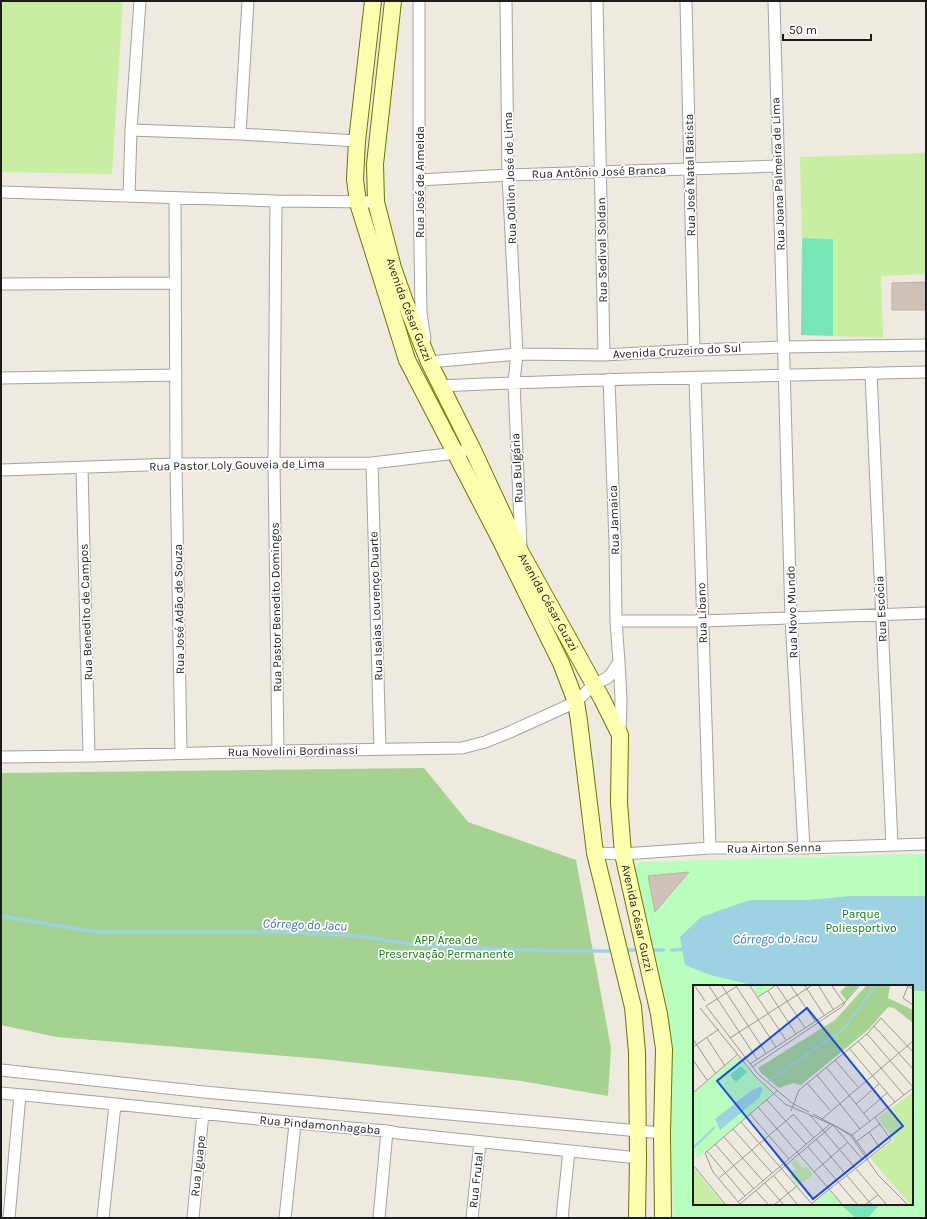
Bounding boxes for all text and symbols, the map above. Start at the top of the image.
scale bar [783,16,871,42]
text: 50 m [789,23,817,37]
street label: Rua Joana Palmeira de Lima [768,97,788,251]
street label: Rua Odilon José de Lima [501,112,519,244]
street label: Rua José Natal Batista [682,114,698,236]
street label: Rua José de Almeida [413,126,427,238]
street label: Rua Antônio José Branca [531,163,667,181]
street label: Rua Sedival Soldan [594,197,610,303]
street label: Avenida César Guzzi [384,256,435,364]
street label: Avenida Cruzeiro do Sul [612,341,742,361]
street label: Rua Bulgária [508,433,526,503]
street label: Rua Pastor Loly Gouveia de Lima [149,456,325,474]
street label: Rua Jamaica [606,485,622,555]
street label: Rua Pastor Benedito Domingos [268,522,284,692]
street label: Rua Isaias Lourenço Duarte [366,531,386,681]
street label: Rua Benedito de Campos [77,543,95,681]
street label: Rua José Adão de Souza [171,544,187,674]
street label: Avenida César Guzzi [515,551,581,654]
street label: Rua Novo Mundo [783,565,801,659]
street label: Rua Escócia [872,576,890,642]
street label: Rua Líbano [694,582,710,644]
street label: Rua Novelini Bordinassi [228,743,358,759]
street label: Rua Airton Senna [727,840,821,856]
street label: Avenida César Guzzi [619,863,656,973]
park label: Parque Poliesportivo [825,907,897,935]
water label: Córrego do Jacu [262,916,348,933]
water label: Córrego do Jacu [732,930,818,947]
park label: APP Área de Preservação Permanente [378,932,514,961]
inset map [693,985,913,1205]
street label: Rua Pindamonhagaba [259,1113,381,1137]
street label: Rua Iguape [188,1135,208,1197]
street label: Rua Frutal [466,1151,486,1209]

